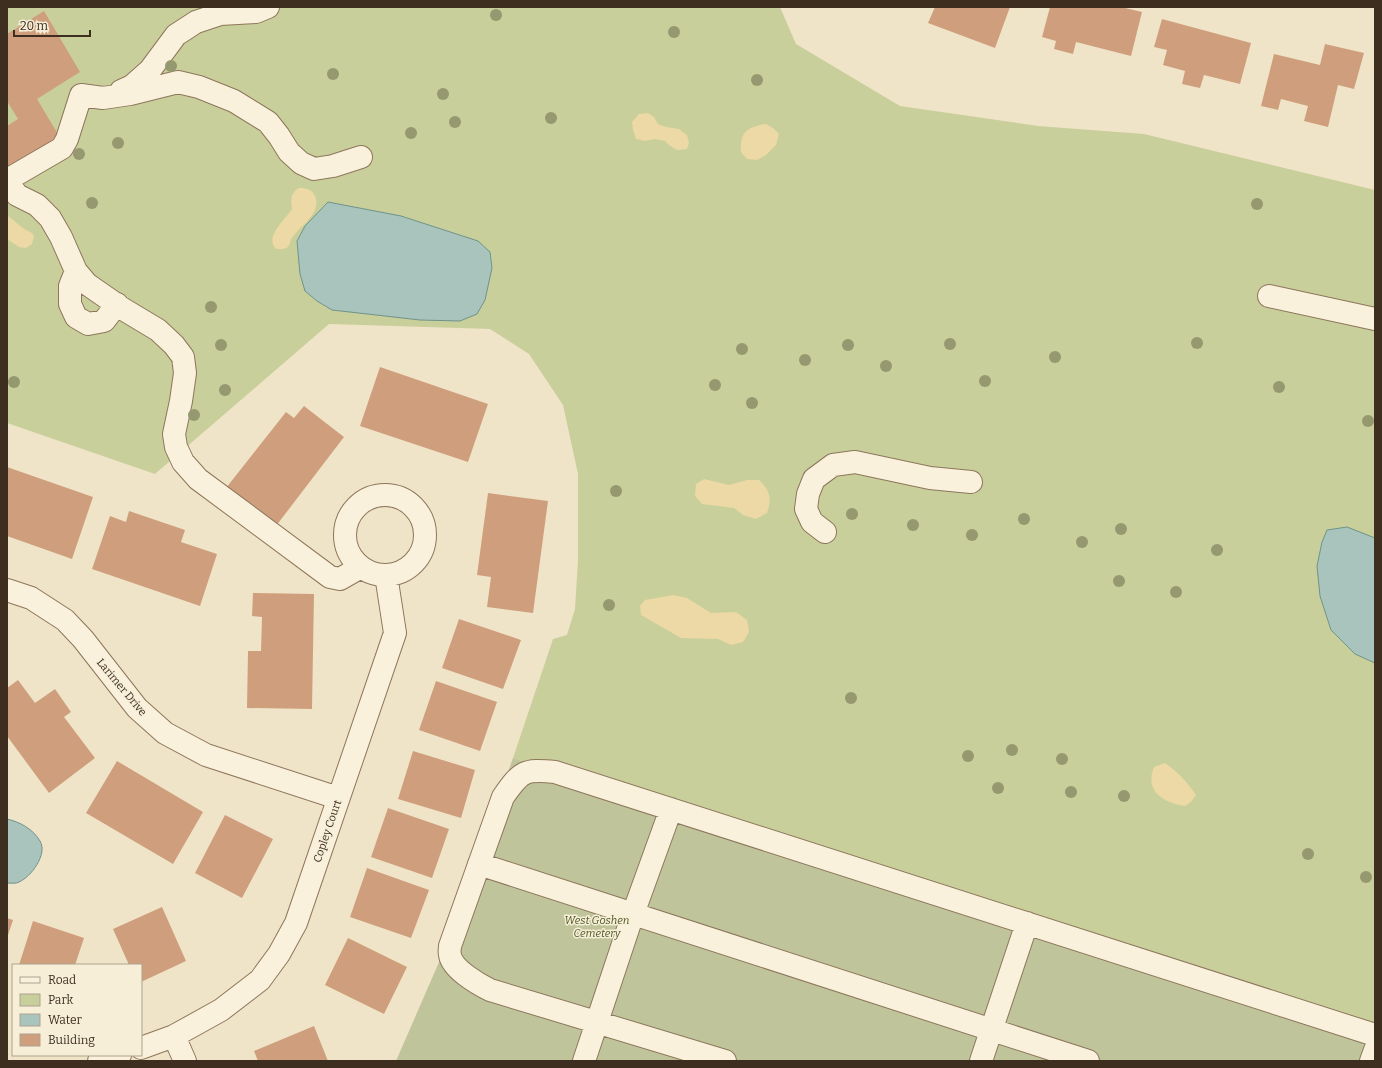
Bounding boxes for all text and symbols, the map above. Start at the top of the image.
scale bar [14,12,90,38]
text: 20 m [20,19,49,33]
street label: Larimer Drive [94,656,149,719]
street label: Copley Court [311,798,344,864]
park label: West Goshen Cemetery [565,914,630,940]
legend [12,964,142,1056]
text: Road [48,973,76,987]
text: Park [48,993,74,1007]
text: Water [48,1013,83,1027]
text: Building [48,1033,95,1047]

